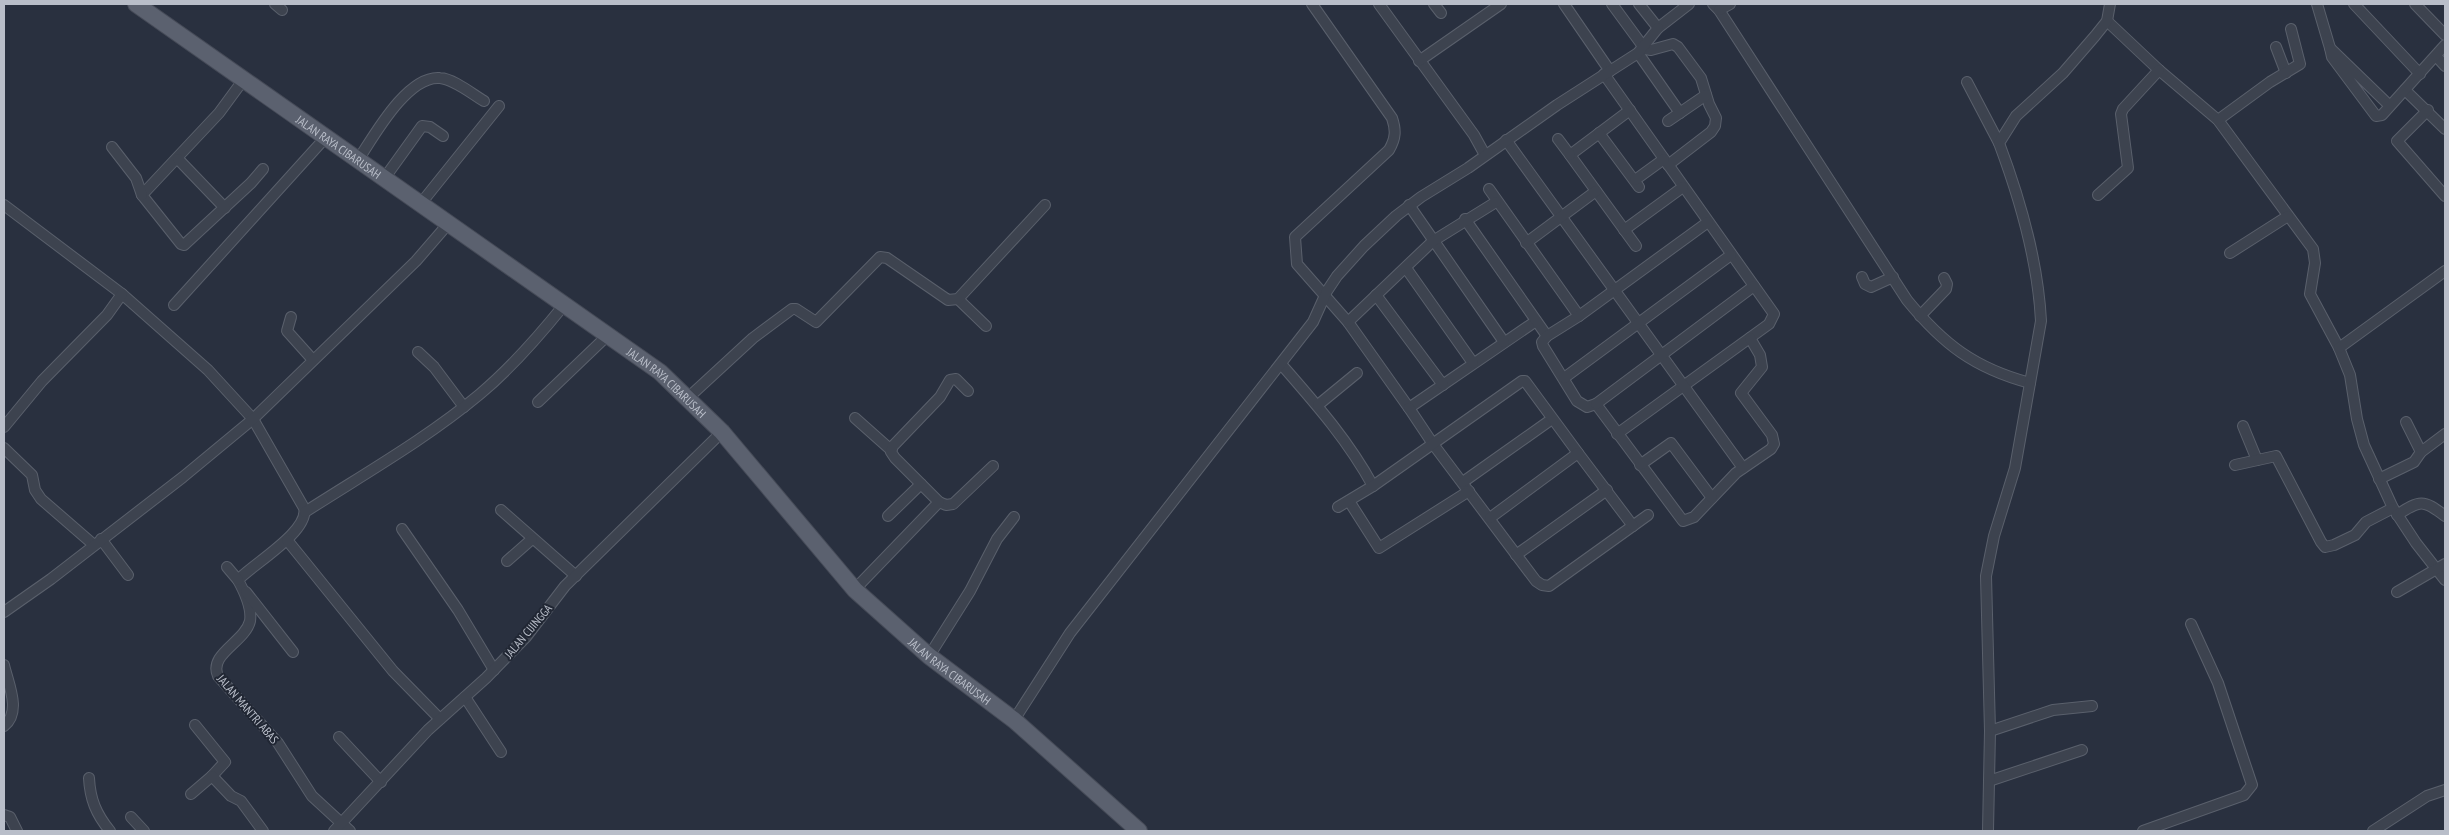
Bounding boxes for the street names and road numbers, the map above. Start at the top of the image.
street label: JALAN RAYA CIBARUSAH [293,111,384,182]
street label: JALAN RAYA CIBARUSAH [623,343,710,420]
street label: JALAN CIJINGGA [500,601,555,662]
street label: JALAN RAYA CIBARUSAH [905,633,994,708]
street label: JALAN MANTRI ABAS [213,671,282,747]

